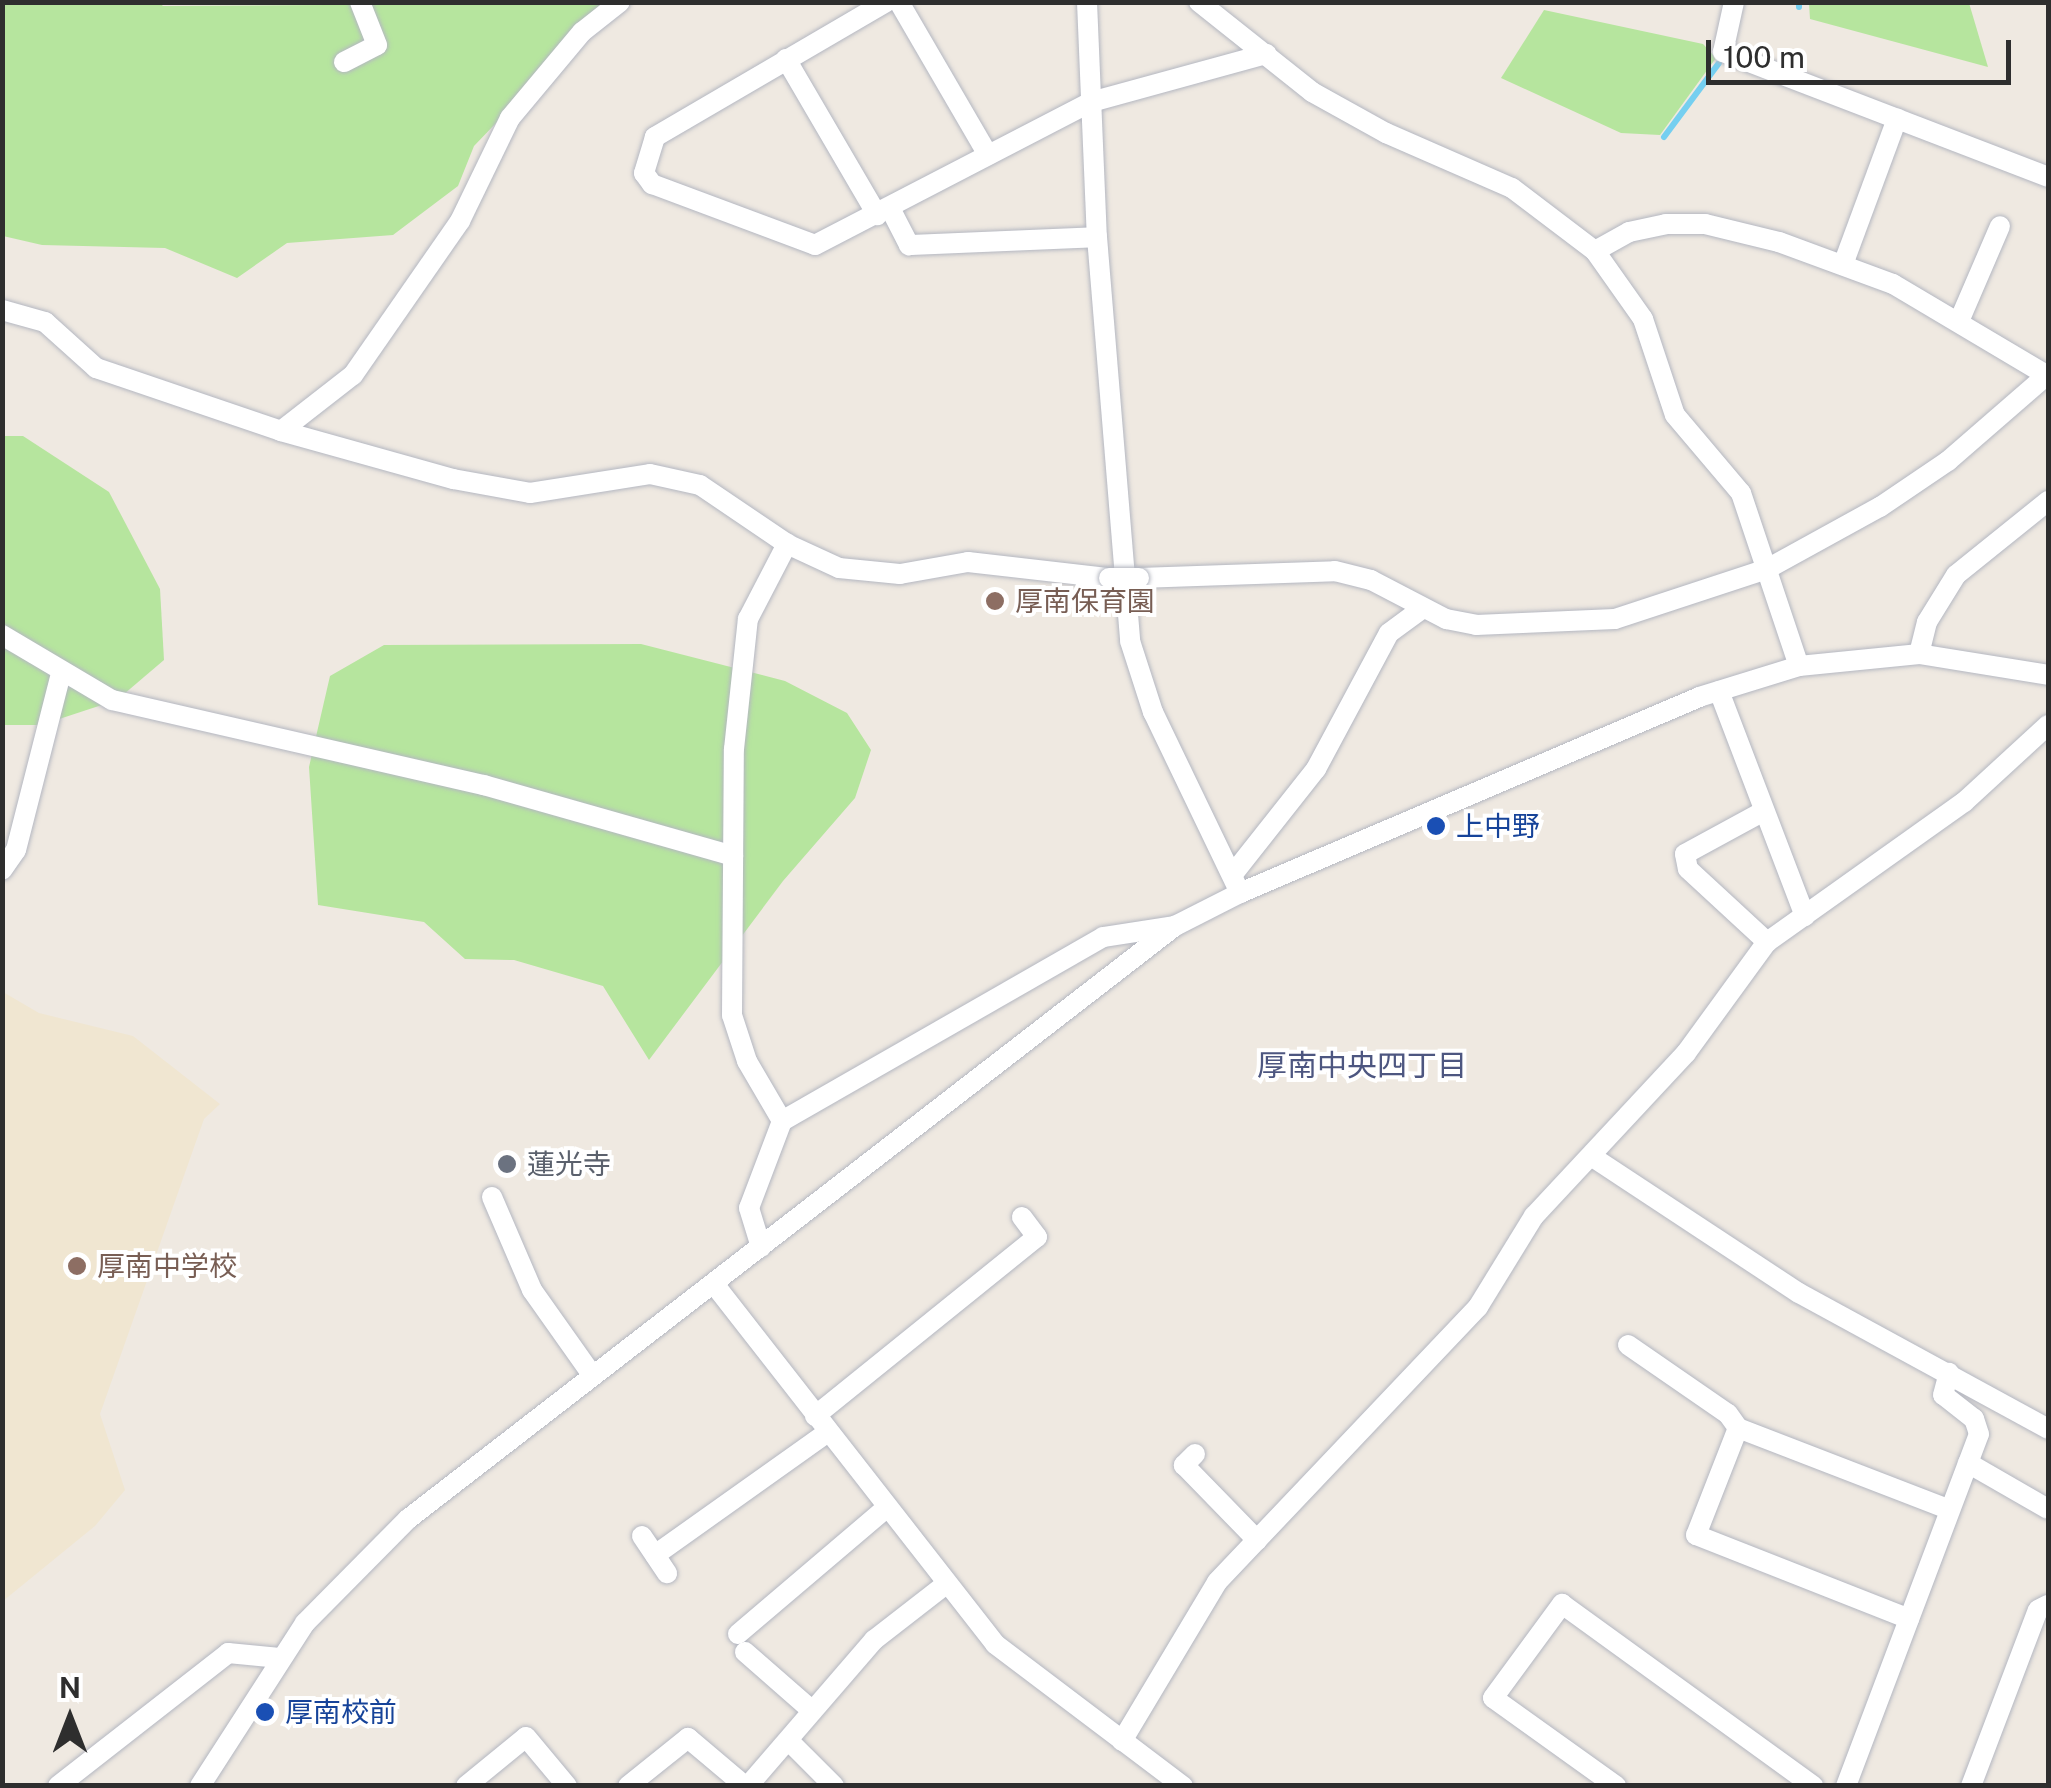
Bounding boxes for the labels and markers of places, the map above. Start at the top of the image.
place label: 厚南保育園 [1015,584,1155,618]
marker: 厚南保育園 [984,590,1006,612]
place label: 上中野 [1456,809,1540,843]
marker: 上中野 [1425,815,1447,837]
place label: 蓮光寺 [527,1147,611,1181]
marker: 蓮光寺 [496,1153,518,1175]
place label: 厚南中学校 [97,1249,237,1283]
marker: 厚南中学校 [66,1255,88,1277]
place label: 厚南校前 [285,1695,397,1729]
marker: 厚南校前 [254,1701,276,1723]

